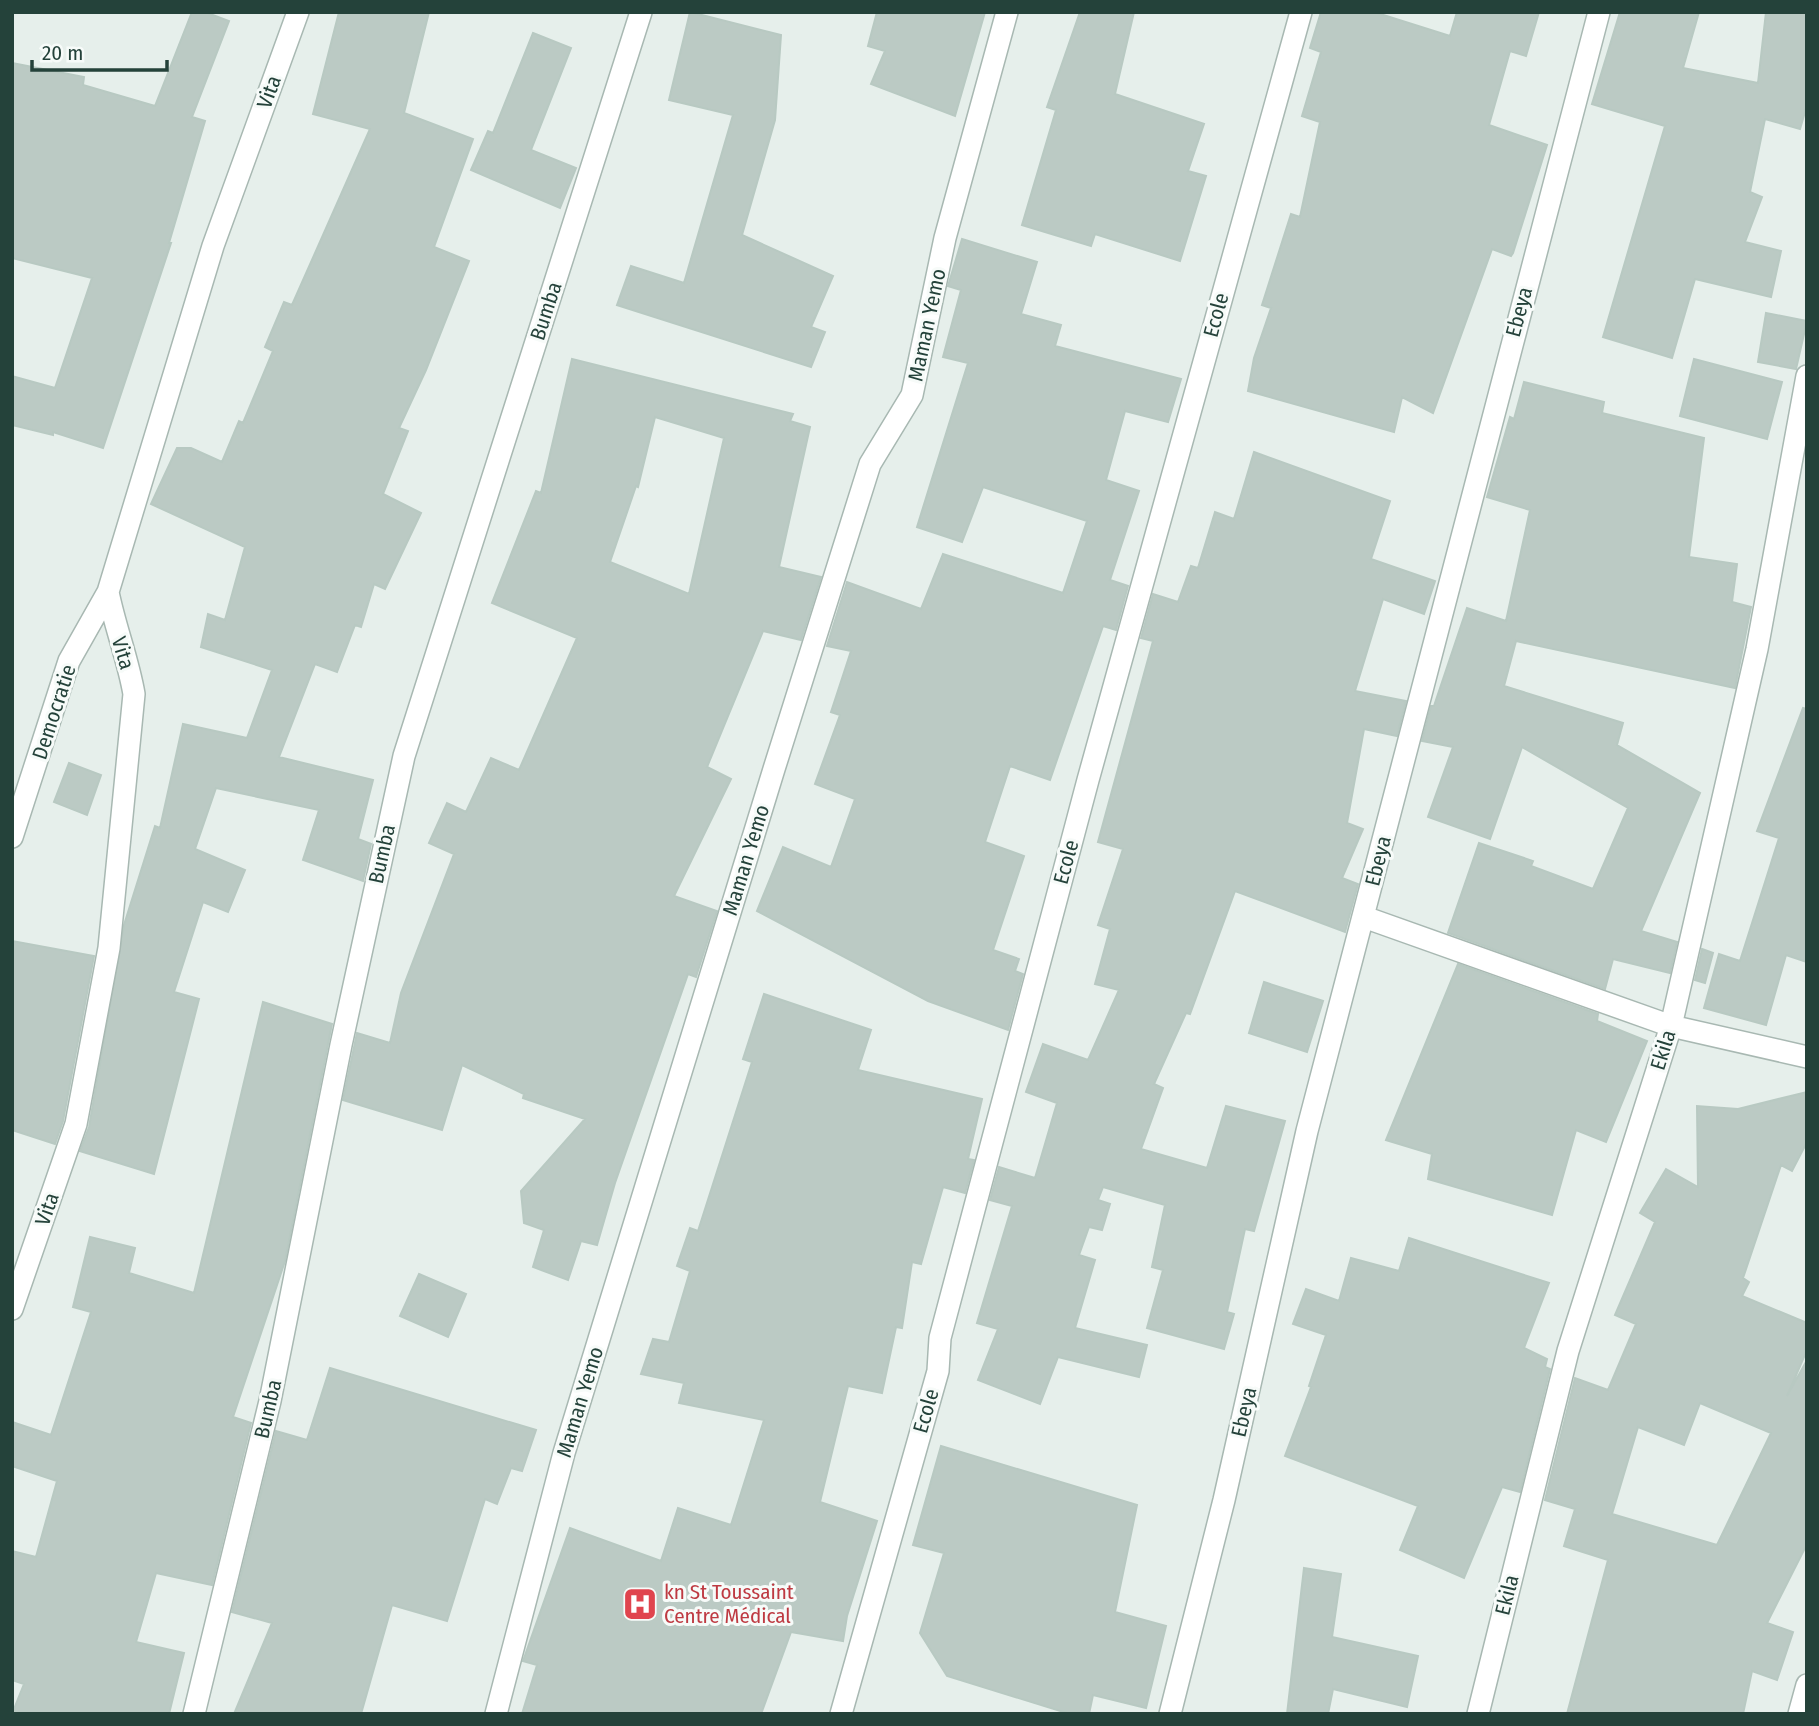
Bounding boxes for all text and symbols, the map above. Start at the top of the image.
scale bar [32,28,166,72]
text: 20 m [42,40,83,66]
street label: Vita [251,72,287,112]
street label: Maman Yemo [902,266,952,384]
street label: Bumba [524,278,568,344]
street label: Ebeya [1500,284,1538,340]
street label: Ecole [1198,290,1234,340]
street label: Vita [106,633,140,673]
street label: Democratie [26,661,82,763]
street label: Maman Yemo [717,801,775,919]
street label: Bumba [363,822,401,886]
street label: Ebeya [1359,833,1397,889]
street label: Ecole [1048,837,1084,887]
street label: Ekila [1645,1027,1681,1073]
street label: Vita [29,1189,65,1229]
street label: Maman Yemo [551,1343,609,1461]
street label: Bumba [249,1377,287,1441]
street label: Ebeya [1226,1384,1262,1440]
street label: Ecole [907,1386,945,1436]
street label: Ekila [1489,1572,1525,1618]
place label: kn St Toussaint Centre Médical [664,1579,794,1629]
hospital icon: kn St Toussaint Centre Médical [621,1585,659,1623]

